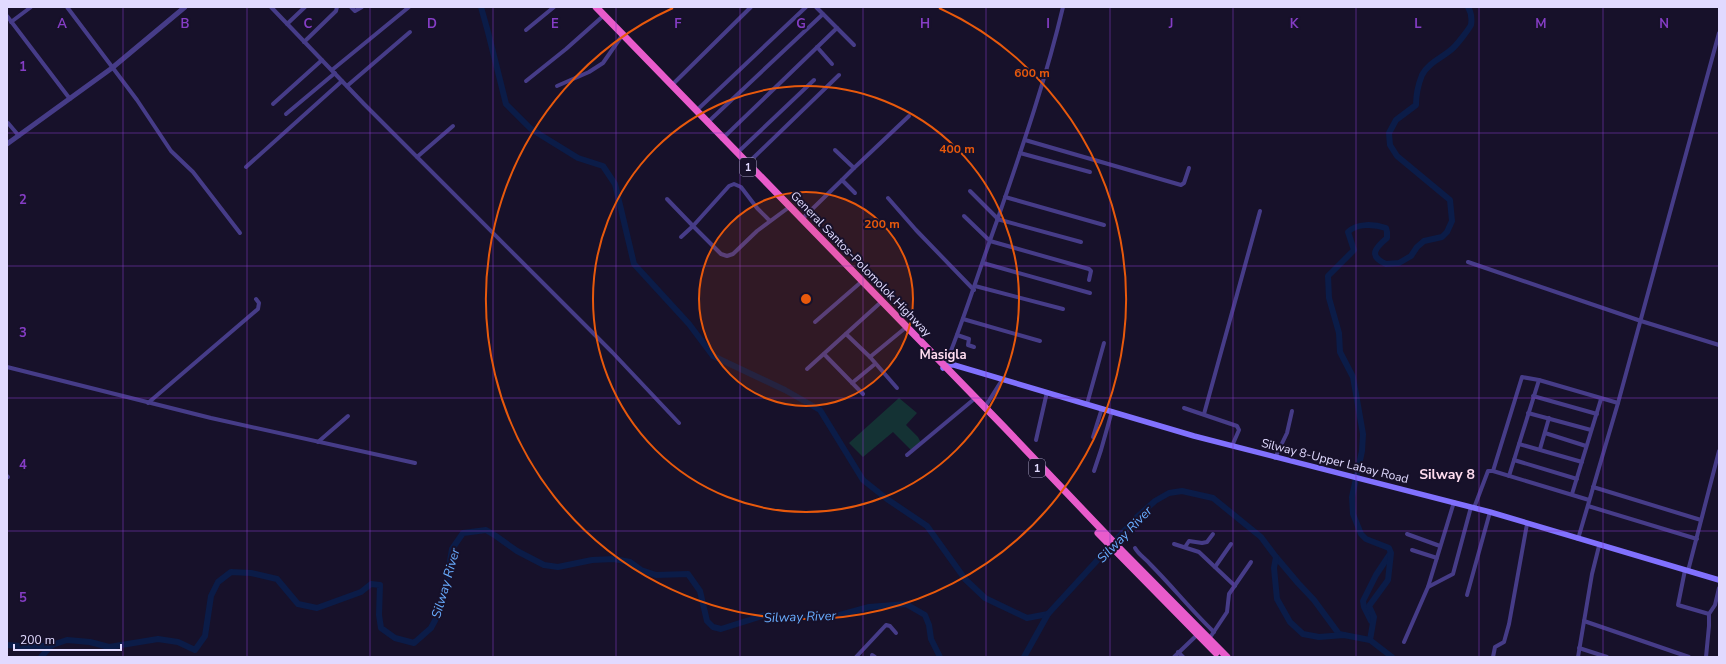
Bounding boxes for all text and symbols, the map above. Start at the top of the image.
text: A [57,15,67,33]
text: B [181,15,190,33]
text: C [304,15,313,33]
text: D [427,15,437,33]
text: E [551,15,559,33]
text: F [674,15,682,33]
text: G [796,15,806,33]
text: H [920,15,930,33]
text: I [1046,15,1050,33]
text: J [1168,15,1173,33]
text: K [1290,15,1299,33]
text: L [1414,15,1422,33]
text: M [1535,15,1547,33]
text: N [1659,15,1669,33]
text: 1 [19,58,27,76]
text: 600 m [1014,65,1050,81]
text: 400 m [939,141,975,157]
road number: 1 [740,158,756,176]
street label: General Santos-Polomolok Highway [787,188,935,341]
text: 2 [19,191,27,209]
text: 200 m [864,216,900,232]
centre of rings [799,292,813,306]
text: 3 [19,324,27,342]
district label: Masigla [919,346,967,364]
street label: Silway 8-Upper Labay Road [1260,435,1410,487]
text: 4 [19,456,27,474]
road number: 1 [1029,459,1045,477]
district label: Silway 8 [1419,465,1475,484]
water label: Silway River [1093,502,1157,567]
water label: Silway River [427,546,465,620]
text: 5 [19,589,27,607]
water label: Silway River [764,607,837,627]
scale bar [14,626,121,652]
text: 200 m [20,632,55,648]

